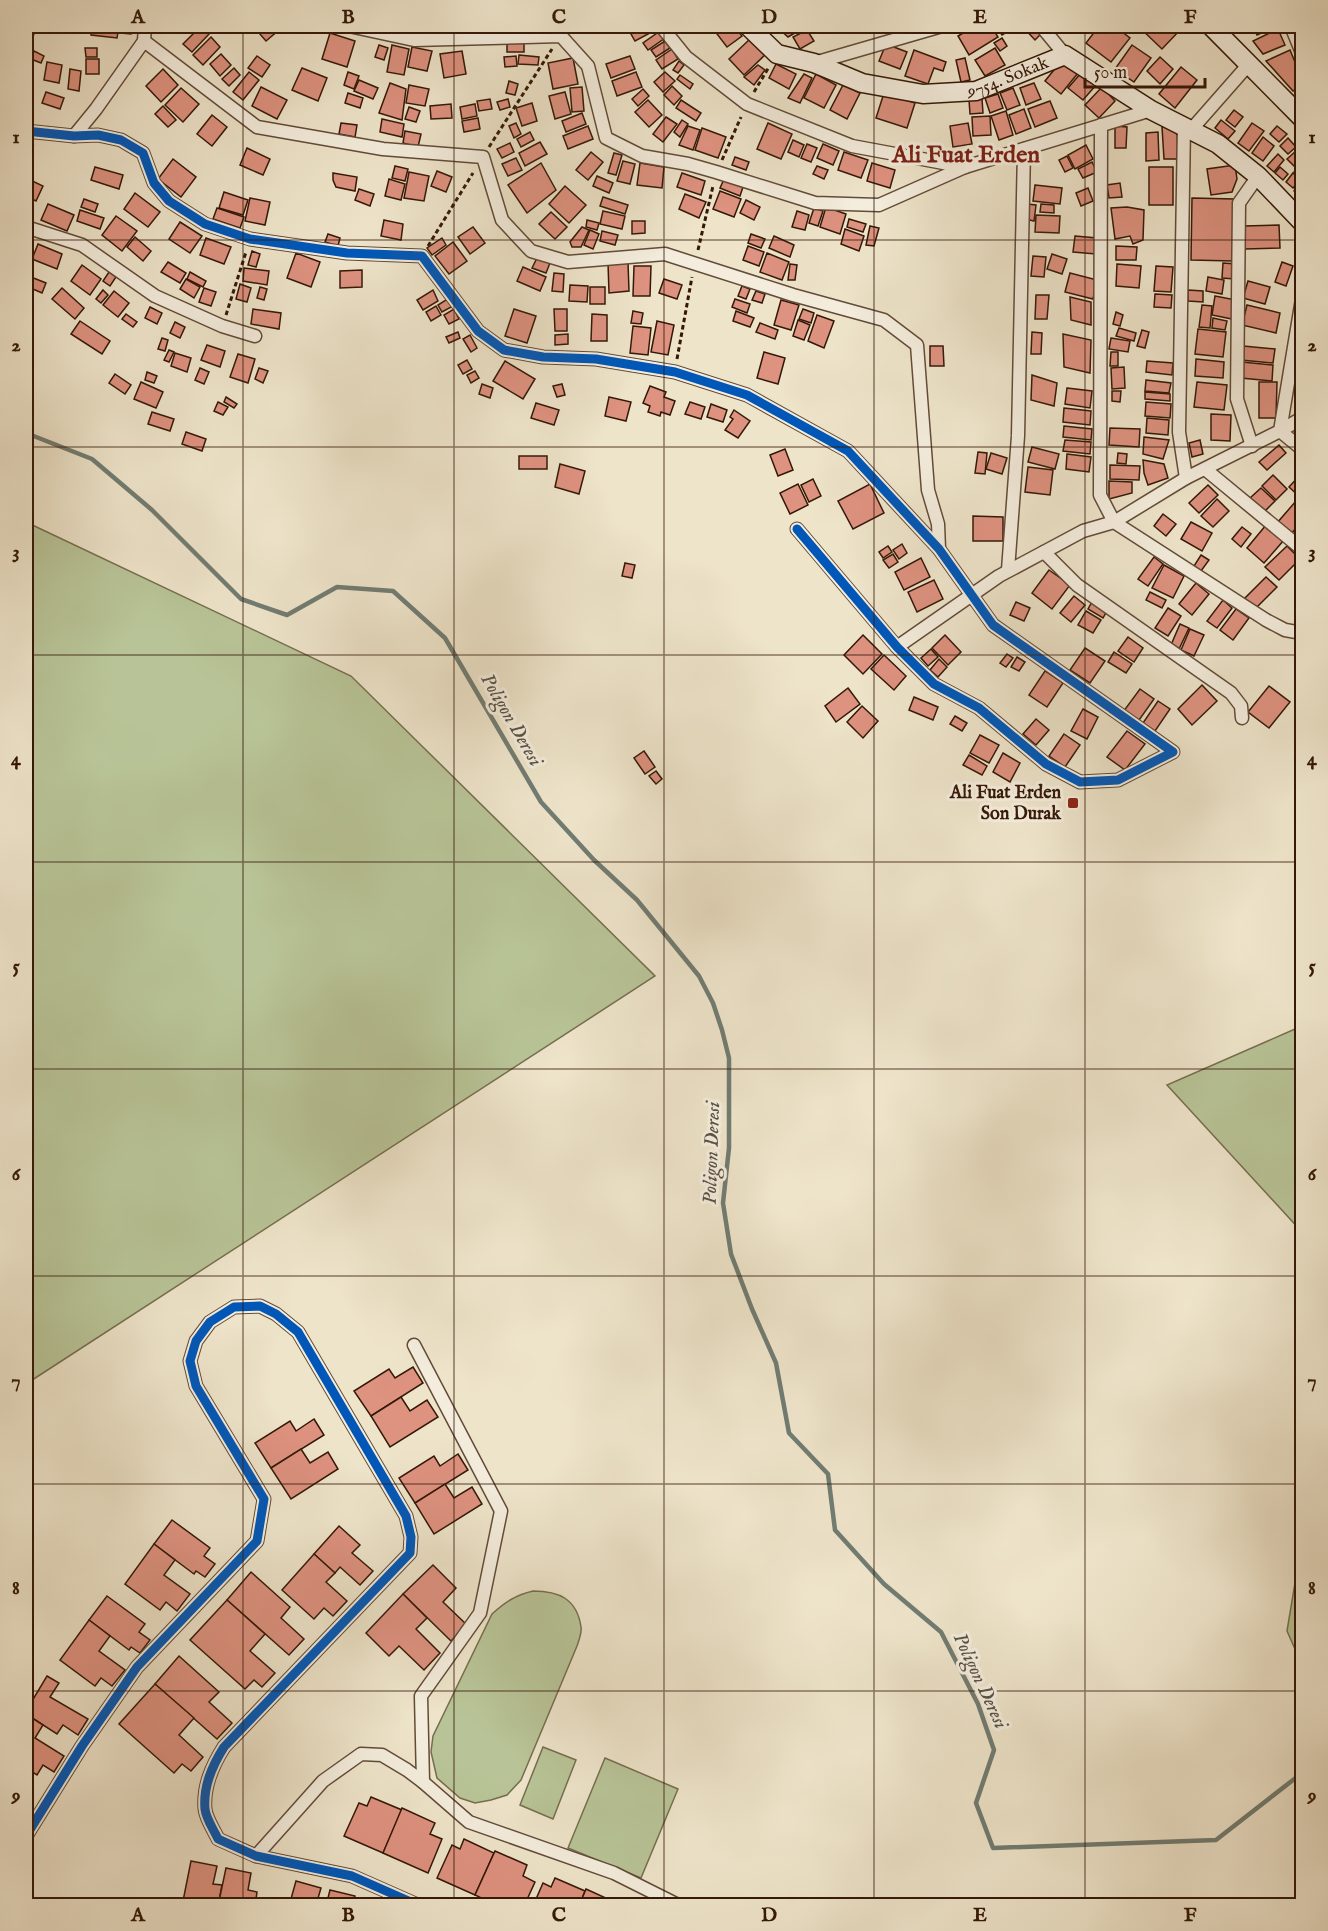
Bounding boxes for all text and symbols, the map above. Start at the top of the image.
text: A [130,5,146,30]
text: B [341,5,355,30]
text: C [552,5,566,30]
text: D [761,5,777,30]
text: E [973,5,987,30]
text: F [1184,5,1197,30]
street label: 9754. Sokak [966,51,1052,103]
scale bar [1085,51,1205,89]
text: 50 m [1094,62,1127,85]
text: 1 [12,125,20,150]
text: 1 [1308,125,1316,150]
district label: Ali Fuat Erden [891,140,1040,171]
text: 2 [11,333,21,358]
text: 2 [1307,333,1317,358]
text: 3 [12,540,20,565]
text: 3 [1308,540,1316,565]
water label: Poligon Deresi [474,669,548,772]
text: 4 [11,747,22,772]
text: 4 [1307,747,1318,772]
place label: Ali Fuat Erden Son Durak [949,782,1062,826]
marker: Ali Fuat Erden Son Durak [1066,796,1080,810]
text: 5 [12,954,20,979]
text: 5 [1308,954,1316,979]
water label: Poligon Deresi [698,1100,727,1205]
text: 6 [12,1162,22,1187]
text: 6 [1308,1162,1318,1187]
text: 7 [11,1369,21,1394]
text: 7 [1307,1369,1317,1394]
text: 8 [12,1576,20,1601]
text: 8 [1308,1576,1316,1601]
water label: Poligon Deresi [946,1629,1014,1735]
text: 9 [11,1783,21,1808]
text: 9 [1307,1783,1317,1808]
text: A [130,1903,146,1928]
text: B [341,1903,355,1928]
text: C [552,1903,566,1928]
text: D [761,1903,777,1928]
text: E [973,1903,987,1928]
text: F [1184,1903,1197,1928]

